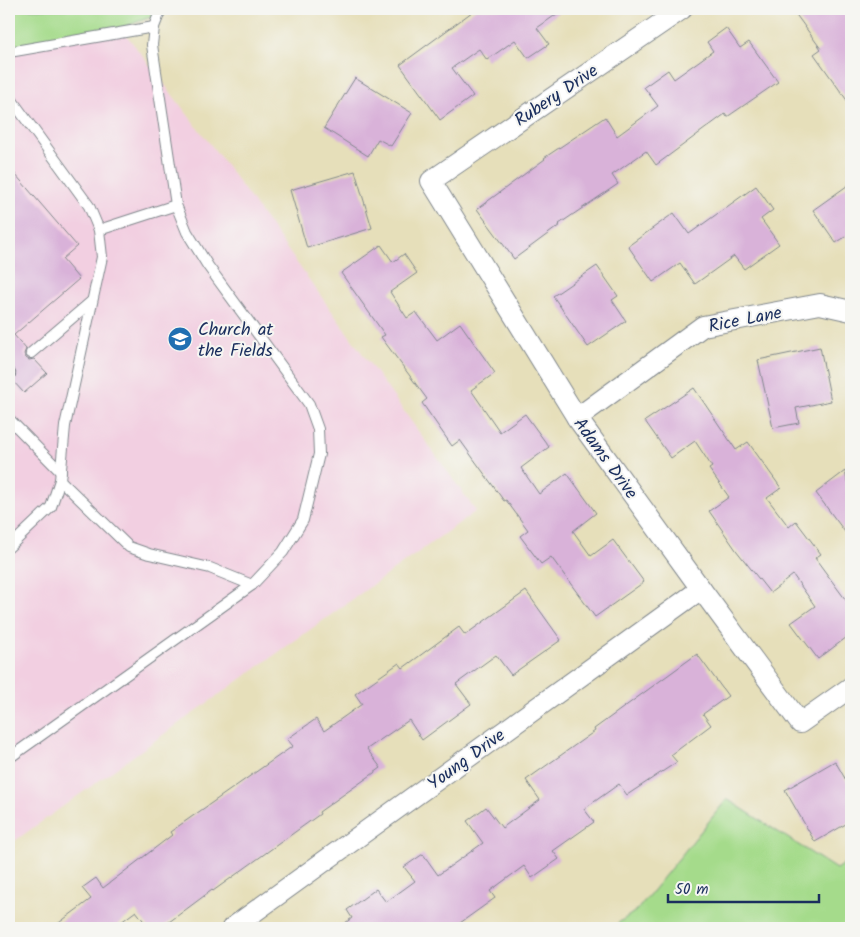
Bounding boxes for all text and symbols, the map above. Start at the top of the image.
street label: Rubery Drive [509,57,605,135]
street label: Rice Lane [706,299,784,342]
place label: Church at the Fields [198,316,274,366]
school or university icon: Church at the Fields [167,326,193,352]
street label: Adams Drive [565,412,644,506]
street label: Young Drive [422,722,512,798]
scale bar [668,872,819,904]
text: 50 m [675,878,709,902]

